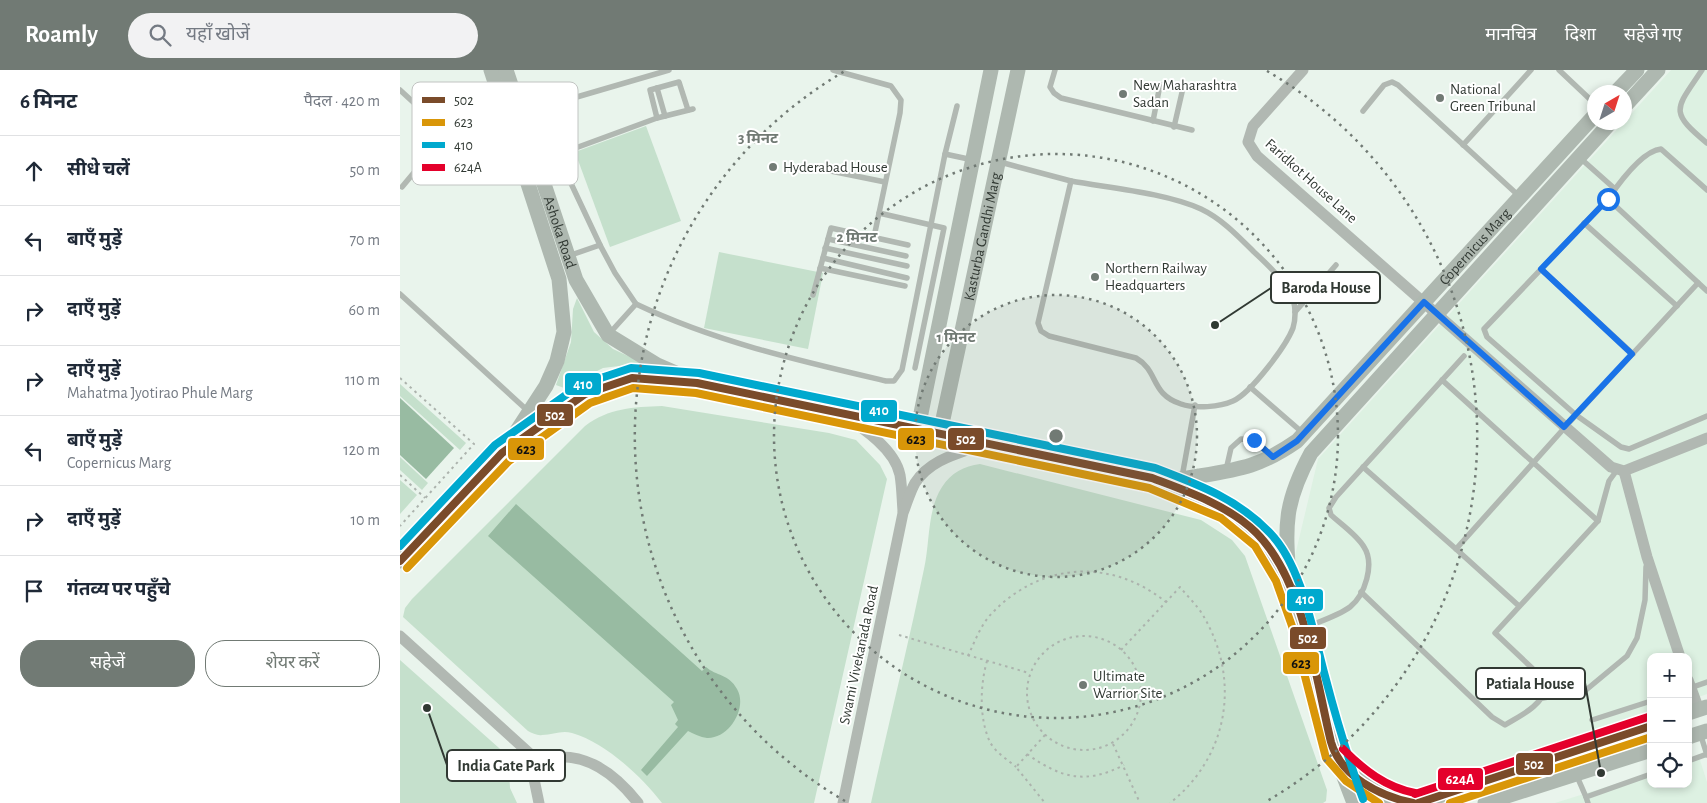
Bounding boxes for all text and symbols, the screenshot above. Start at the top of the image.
search box [128,13,478,58]
icon: search [146,21,174,49]
text: Roamly [25,23,98,47]
text: यहाँ खोजें [186,25,250,44]
text: मानचित्र [1485,26,1537,44]
text: दिशा [1565,26,1596,44]
text: सहेजे गए [1624,26,1682,44]
place label: New Maharashtra Sadan [1133,78,1237,110]
legend [412,82,578,185]
place label: National Green Tribunal [1450,82,1536,114]
north arrow [1587,85,1632,130]
marker: New Maharashtra Sadan [1117,88,1129,100]
text: 6 मिनट [20,91,77,112]
marker: National Green Tribunal [1434,92,1446,104]
text: पैदल · 420 m [304,93,380,109]
text: 502 [454,94,474,108]
text: 623 [454,116,473,130]
text: 3 मिनट [738,130,779,146]
street label: Faridkot House Lane [1262,136,1360,226]
text: 410 [454,139,473,153]
icon: ahead [20,157,48,185]
text: सीधे चलें [67,160,130,179]
place label: Hyderabad House [783,160,888,175]
text: 624A [454,161,482,175]
marker: Hyderabad House [767,161,779,173]
text: 50 m [349,162,380,178]
street label: Kasturba Gandhi Marg [961,170,1003,302]
route start [1597,188,1620,211]
street label: Ashoka Road [541,194,579,271]
street label: Copernicus Marg [1436,205,1514,288]
icon: left [20,227,48,255]
text: 2 मिनट [837,229,878,245]
text: बाएँ मुड़ें [67,230,122,249]
text: 70 m [349,232,380,248]
place label: Northern Railway Headquarters [1105,261,1207,293]
marker: Northern Railway Headquarters [1089,271,1101,283]
callout: Baroda House [1271,272,1380,303]
text: Baroda House [1281,280,1371,296]
icon: right [20,297,48,325]
text: दाएँ मुड़ें [67,300,121,319]
text: 60 m [349,302,380,318]
text: 1 मिनट [936,329,977,345]
text: दाएँ मुड़ें [67,361,121,380]
icon: right [20,367,48,395]
text: 110 m [345,372,380,388]
line badge: 410 [564,372,602,396]
text: 410 [573,378,593,392]
text: Mahatma Jyotirao Phule Marg [67,385,253,401]
line badge: 410 [860,399,898,423]
line badge: 502 [536,403,574,427]
text: 410 [869,404,889,418]
text: 502 [545,409,565,423]
line badge: 623 [897,427,935,451]
line badge: 502 [947,427,985,451]
centre of rings [1047,427,1065,445]
route end [1243,429,1266,452]
text: बाएँ मुड़ें [67,431,122,450]
text: 623 [906,433,926,447]
text: 502 [956,433,976,447]
icon: left [20,437,48,465]
line badge: 623 [507,437,545,461]
text: 120 m [343,442,380,458]
text: 623 [516,443,536,457]
text: Copernicus Marg [67,455,171,471]
icon: right [20,507,48,535]
text: दाएँ मुड़ें [67,510,121,529]
text: 10 m [351,512,380,528]
icon: arrive [20,577,48,605]
text: गंतव्य पर पहुँचे [67,580,170,599]
street label: Swami Vivekanada Road [837,584,881,726]
line badge: 410 [1286,588,1324,612]
text: 410 [1295,593,1315,607]
line badge: 502 [1289,626,1327,650]
text: 502 [1298,632,1318,646]
button: सहेजें [20,640,195,687]
button: शेयर करें [205,640,380,687]
line badge: 623 [1282,651,1320,675]
map controls [1647,653,1692,788]
button: + [1647,653,1692,698]
text: 623 [1291,657,1311,671]
callout: Patiala House [1476,668,1585,699]
place label: Ultimate Warrior Site [1093,669,1163,701]
text: Patiala House [1486,676,1575,692]
marker: Ultimate Warrior Site [1077,679,1089,691]
button: − [1647,698,1692,743]
button: locate [1647,743,1692,788]
callout: India Gate Park [447,750,565,781]
line badge: 502 [1515,752,1554,776]
text: India Gate Park [457,758,555,774]
text: 502 [1524,758,1544,772]
line badge: 624A [1437,767,1484,791]
text: 624A [1446,773,1475,787]

